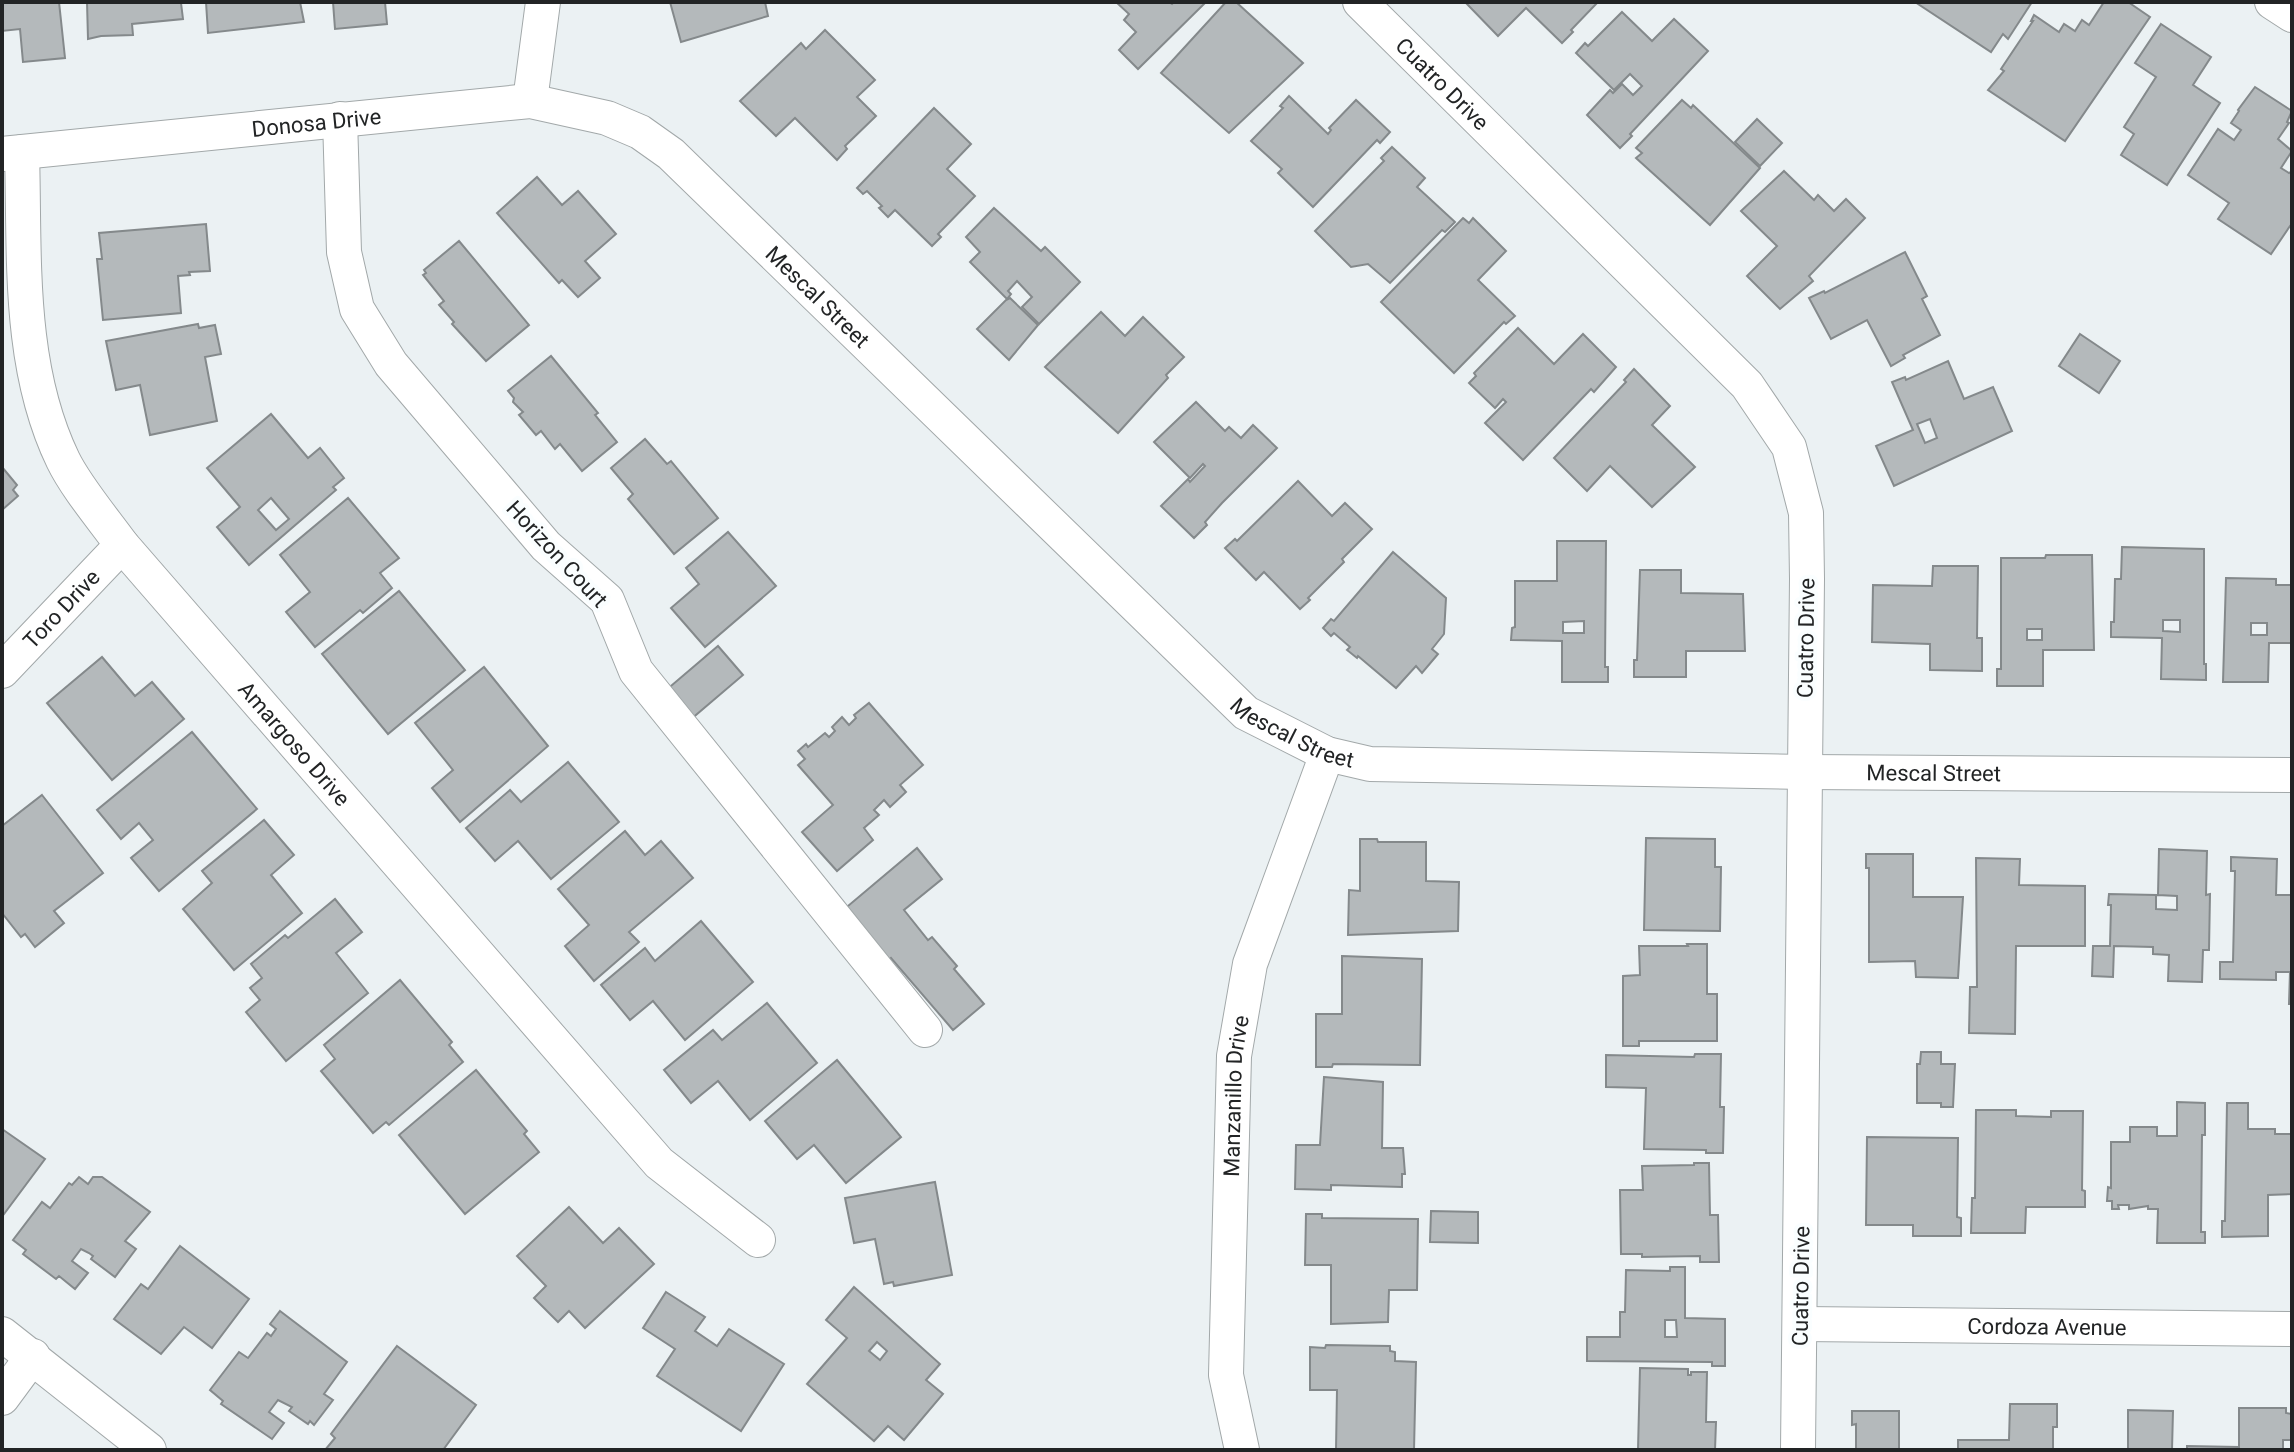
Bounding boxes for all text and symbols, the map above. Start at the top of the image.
street label: Cuatro Drive [1391,32,1494,135]
street label: Donosa Drive [251,104,382,141]
street label: Mescal Street [761,241,875,353]
street label: Horizon Court [501,496,613,612]
street label: Toro Drive [18,564,105,653]
street label: Cuatro Drive [1792,578,1820,698]
street label: Amargoso Drive [234,676,355,811]
street label: Mescal Street [1225,692,1356,772]
street label: Mescal Street [1866,760,2001,786]
street label: Manzanillo Drive [1218,1013,1253,1177]
street label: Cuatro Drive [1787,1226,1815,1346]
street label: Cordoza Avenue [1967,1313,2127,1340]

